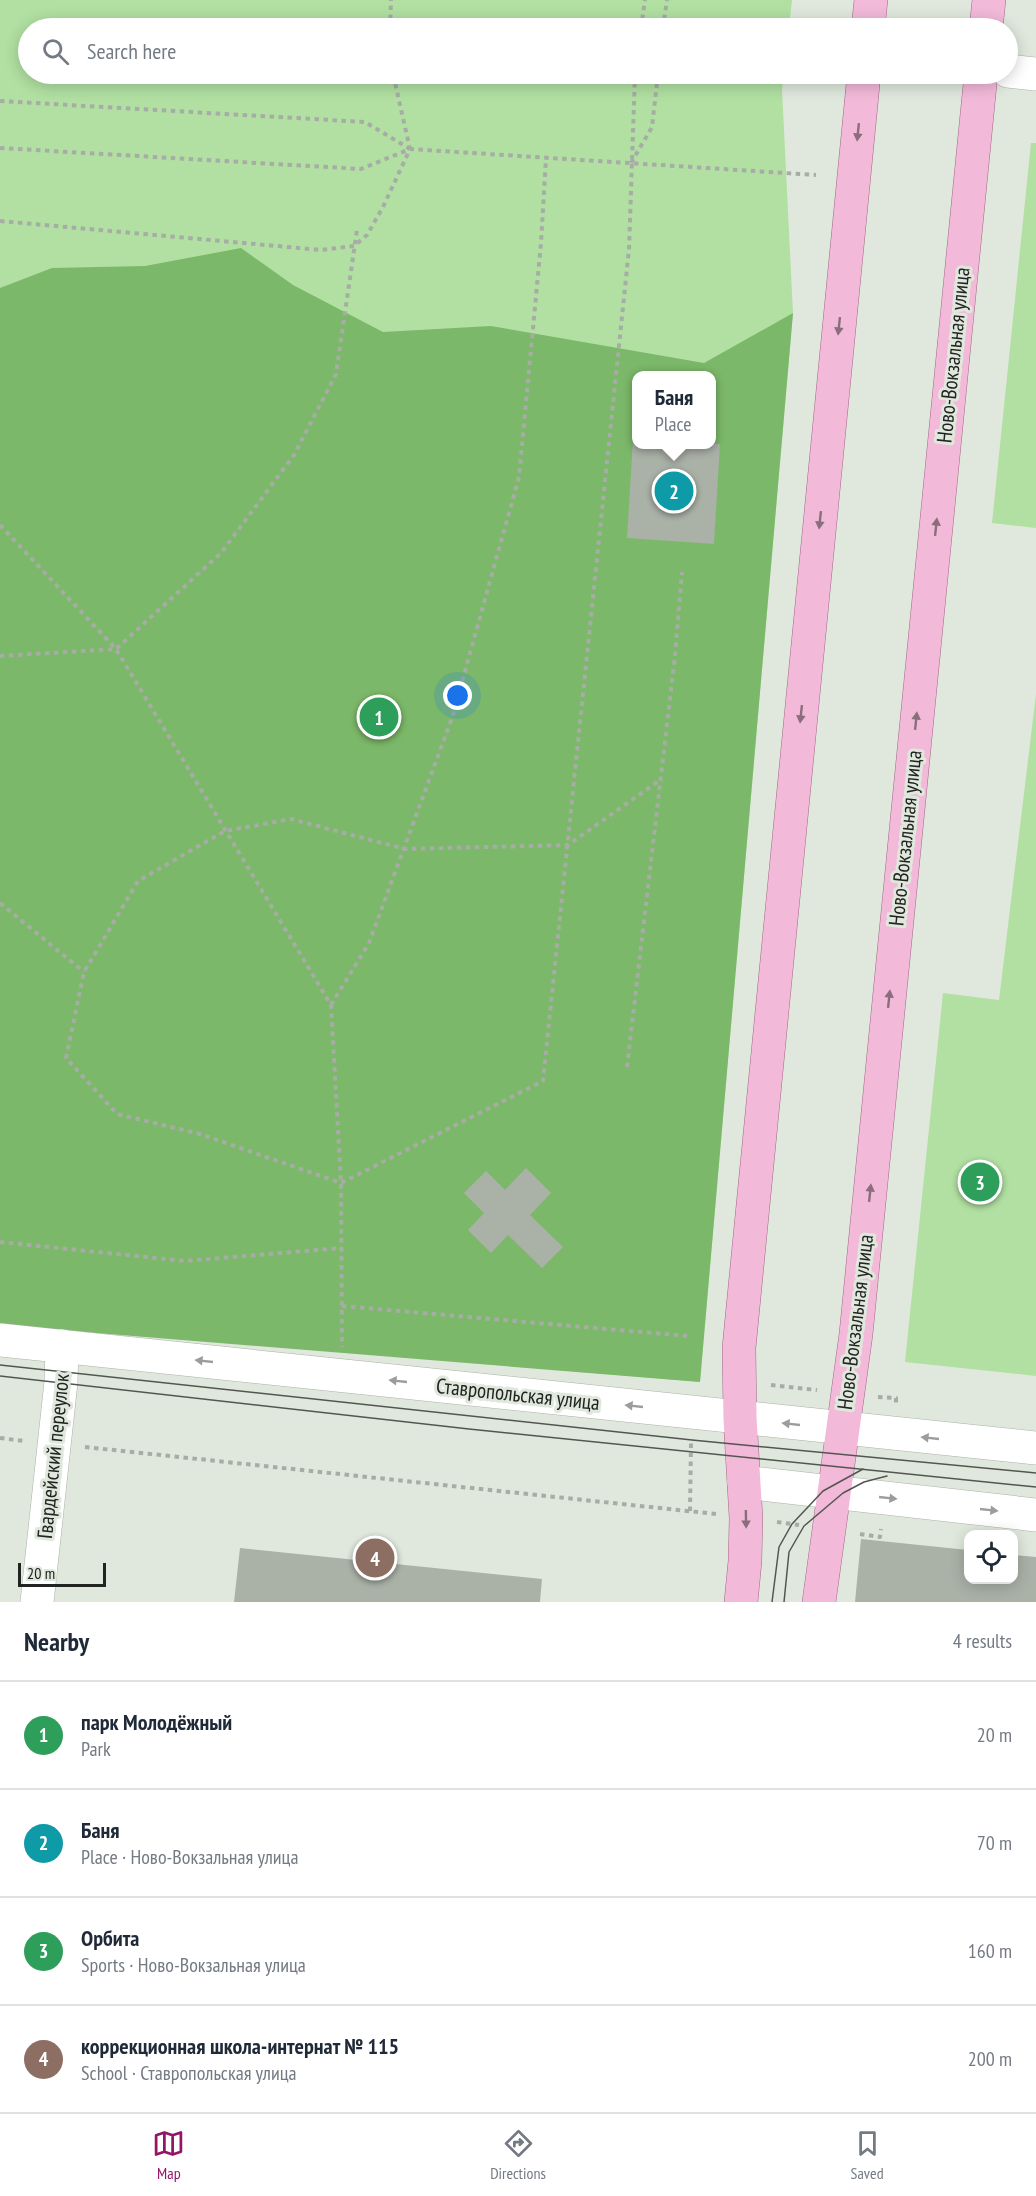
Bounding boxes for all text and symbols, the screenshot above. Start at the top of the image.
search box [18,18,1018,84]
icon: search [39,35,72,68]
text: Search here [87,37,176,65]
one-way arrow [853,122,863,141]
street label: Ново-Вокзальная улица [930,266,976,444]
one-way arrow [834,316,844,335]
popup [632,371,716,449]
text: Баня [655,383,693,411]
text: Place [655,411,691,437]
pin: 2 [654,468,694,514]
one-way arrow [815,510,825,529]
one-way arrow [931,517,941,536]
your location [443,681,472,710]
pin: 1 [360,694,398,740]
one-way arrow [796,705,806,724]
one-way arrow [912,711,921,730]
street label: Ново-Вокзальная улица [882,749,928,927]
one-way arrow [884,989,894,1008]
pin: 3 [960,1160,1000,1204]
one-way arrow [865,1183,875,1202]
street label: Ново-Вокзальная улица [831,1233,879,1411]
one-way arrow [195,1356,214,1366]
street label: Гвардейский переулок [31,1372,75,1540]
street label: Ставропольская улица [435,1372,601,1416]
one-way arrow [389,1377,408,1386]
one-way arrow [624,1402,643,1411]
one-way arrow [782,1419,801,1428]
one-way arrow [920,1433,939,1443]
one-way arrow [879,1494,898,1503]
one-way arrow [980,1505,999,1515]
one-way arrow [741,1509,751,1528]
map controls [964,1530,1018,1584]
button: locate [964,1530,1018,1584]
pin: 4 [356,1536,394,1580]
scale bar [18,1560,106,1588]
text: 20 m [27,1563,55,1583]
text: Nearby [24,1625,89,1658]
text: 4 results [953,1628,1012,1654]
text: парк Молодёжный [81,1708,232,1736]
text: 1 [39,1722,48,1748]
text: 20 m [977,1722,1012,1748]
text: Park [81,1736,111,1762]
text: Баня [81,1816,120,1844]
text: 2 [39,1830,48,1856]
text: 70 m [977,1830,1012,1856]
text: Place · Ново-Вокзальная улица [81,1844,298,1870]
text: Орбита [81,1924,139,1952]
text: 3 [39,1938,48,1964]
text: 160 m [968,1938,1012,1964]
text: Sports · Ново-Вокзальная улица [81,1952,306,1978]
text: коррекционная школа-интернат № 115 [81,2032,399,2060]
text: 4 [39,2046,48,2072]
text: 200 m [968,2046,1012,2072]
text: School · Ставропольская улица [81,2060,297,2086]
tab: Map [152,2127,185,2183]
tab: Directions [490,2127,546,2183]
tab: Saved [851,2127,884,2183]

